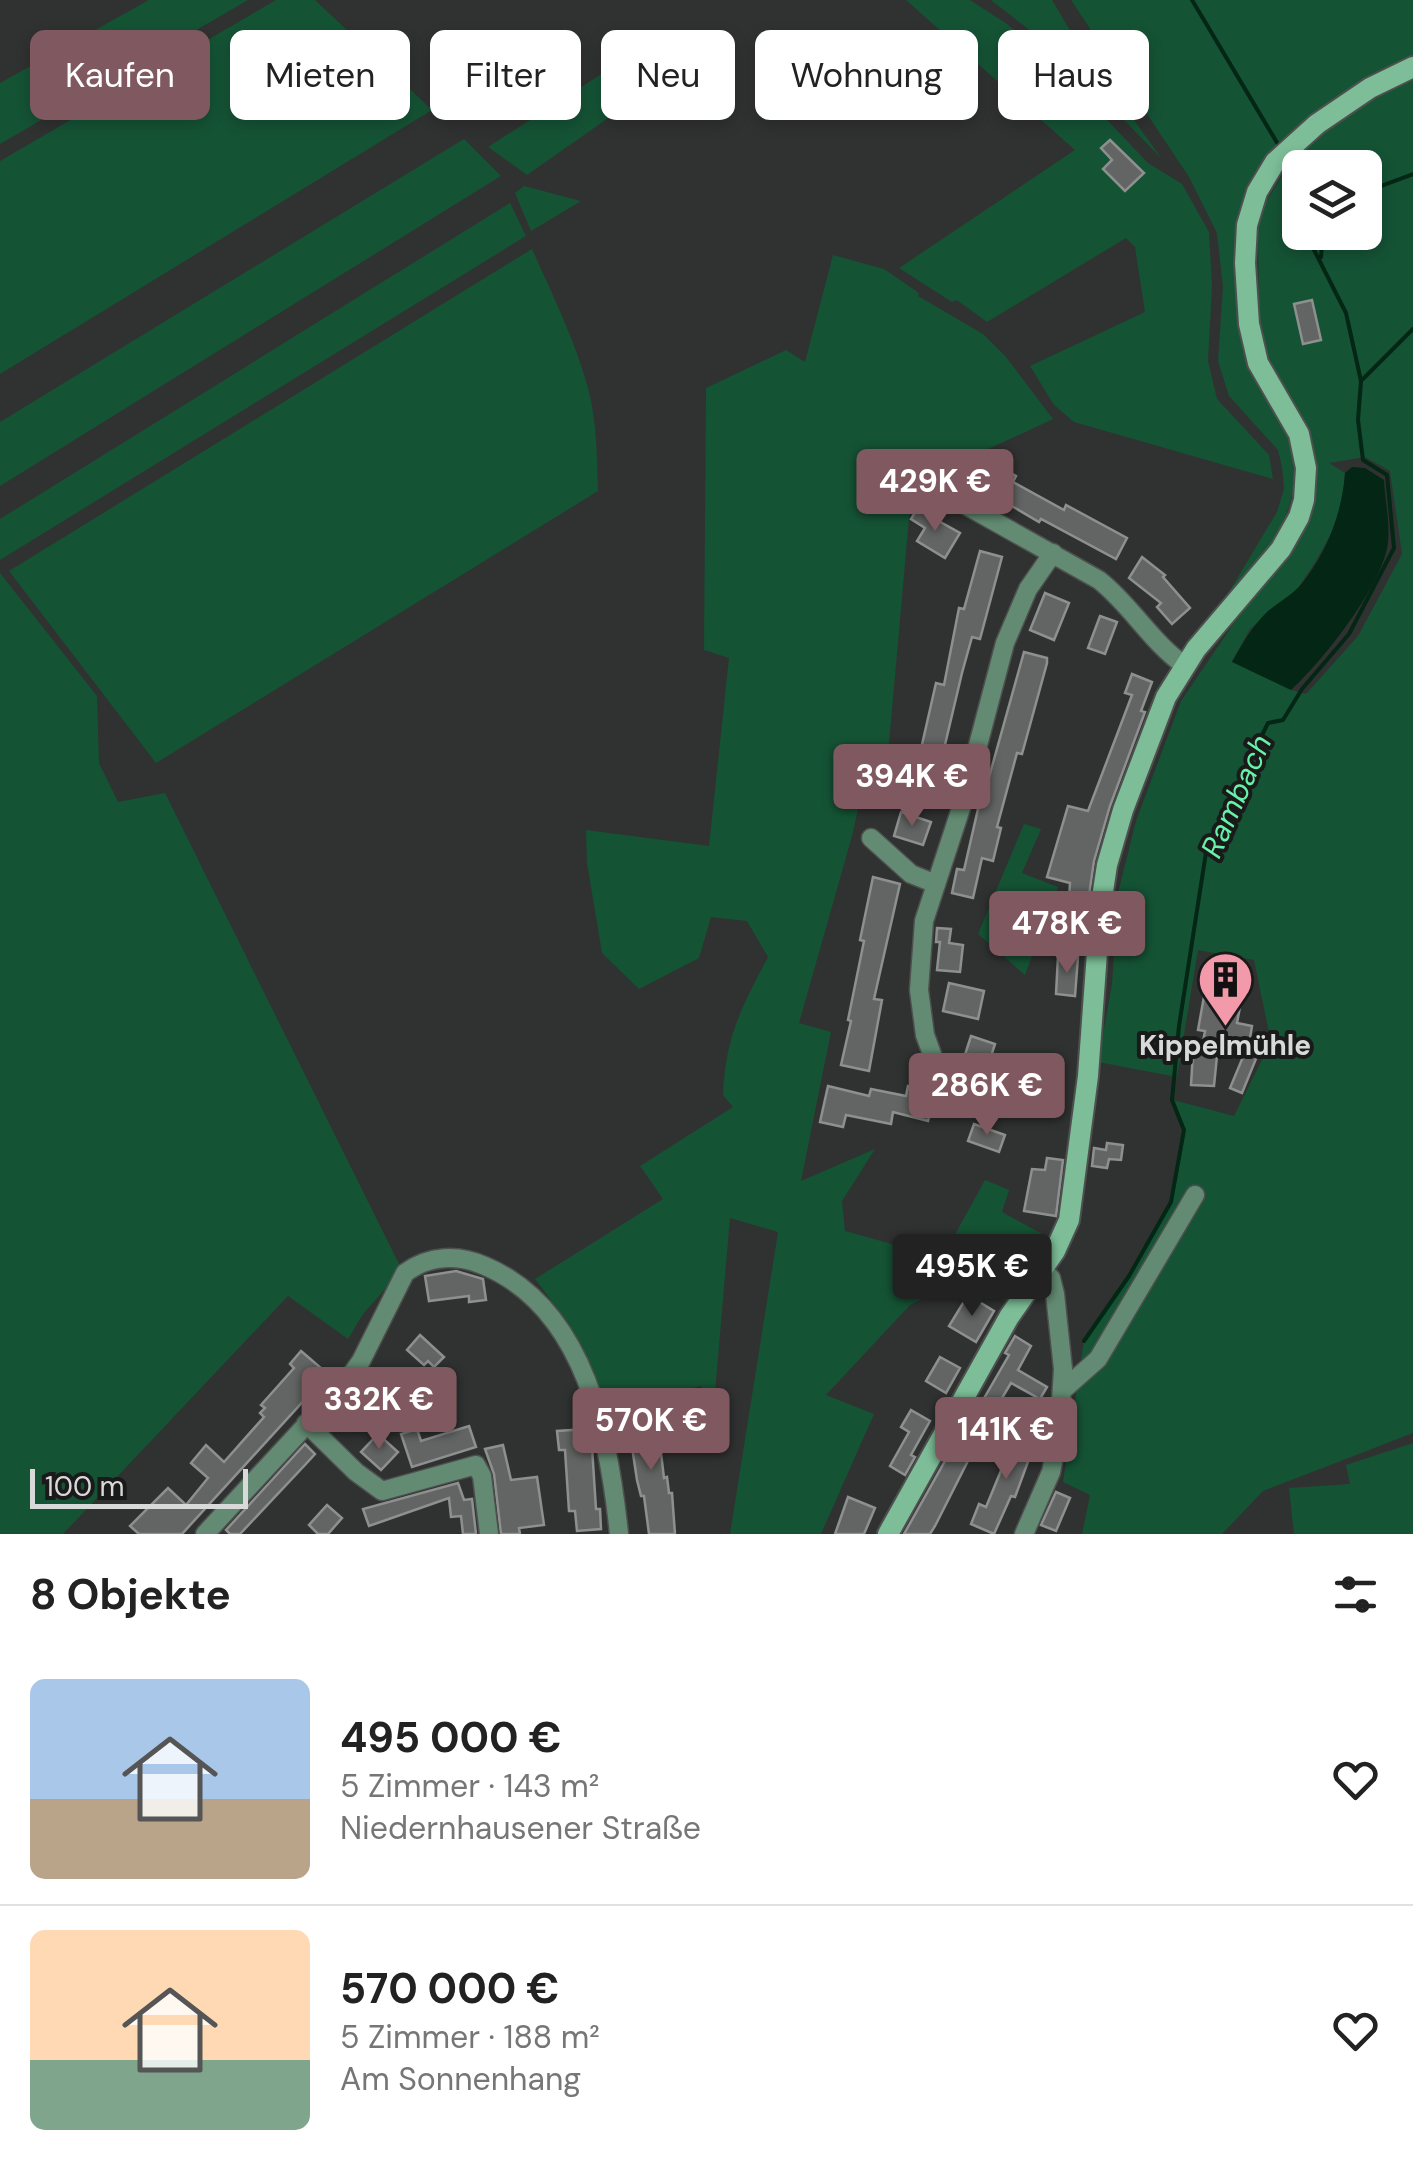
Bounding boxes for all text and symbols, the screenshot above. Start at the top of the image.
chip: Kaufen [30,30,210,120]
chip: Mieten [230,30,410,120]
chip: Filter [430,30,581,120]
chip: Neu [601,30,735,120]
chip: Wohnung [755,30,978,120]
chip: Haus [998,30,1149,120]
map controls [1282,150,1382,250]
button: layers [1282,150,1382,250]
pin: 429K € [854,449,1016,534]
text: 429K € [878,460,992,502]
water label: Rambach [1192,728,1280,864]
pin: 394K € [831,744,993,829]
text: 394K € [855,755,969,797]
pin: 478K € [986,891,1148,976]
text: 478K € [1011,902,1123,944]
building icon: Kippelmühle [1195,949,1255,1028]
place label: Kippelmühle [1139,1027,1311,1064]
pin: 286K € [906,1053,1068,1138]
text: 286K € [931,1064,1043,1106]
pin: 495K € [891,1234,1053,1319]
text: 495K € [915,1245,1029,1287]
pin: 332K € [298,1367,460,1452]
text: 332K € [324,1378,434,1420]
pin: 570K € [570,1388,732,1473]
pin: 141K € [925,1397,1087,1482]
text: 570K € [595,1399,707,1441]
text: 141K € [957,1408,1055,1450]
scale bar [30,1464,248,1508]
text: 100 m [45,1468,124,1505]
text: 8 Objekte [30,1567,231,1622]
icon: filters [1328,1567,1383,1622]
text: 495 000 € [340,1710,562,1765]
icon: home [110,1719,230,1839]
icon: heart [1328,1752,1383,1807]
text: 5 Zimmer · 143 m² [340,1765,599,1807]
text: Niedernhausener Straße [340,1807,701,1849]
text: 570 000 € [340,1961,559,2016]
icon: home [110,1970,230,2090]
icon: heart [1328,2003,1383,2058]
text: 5 Zimmer · 188 m² [340,2016,600,2058]
text: Am Sonnenhang [340,2058,581,2100]

